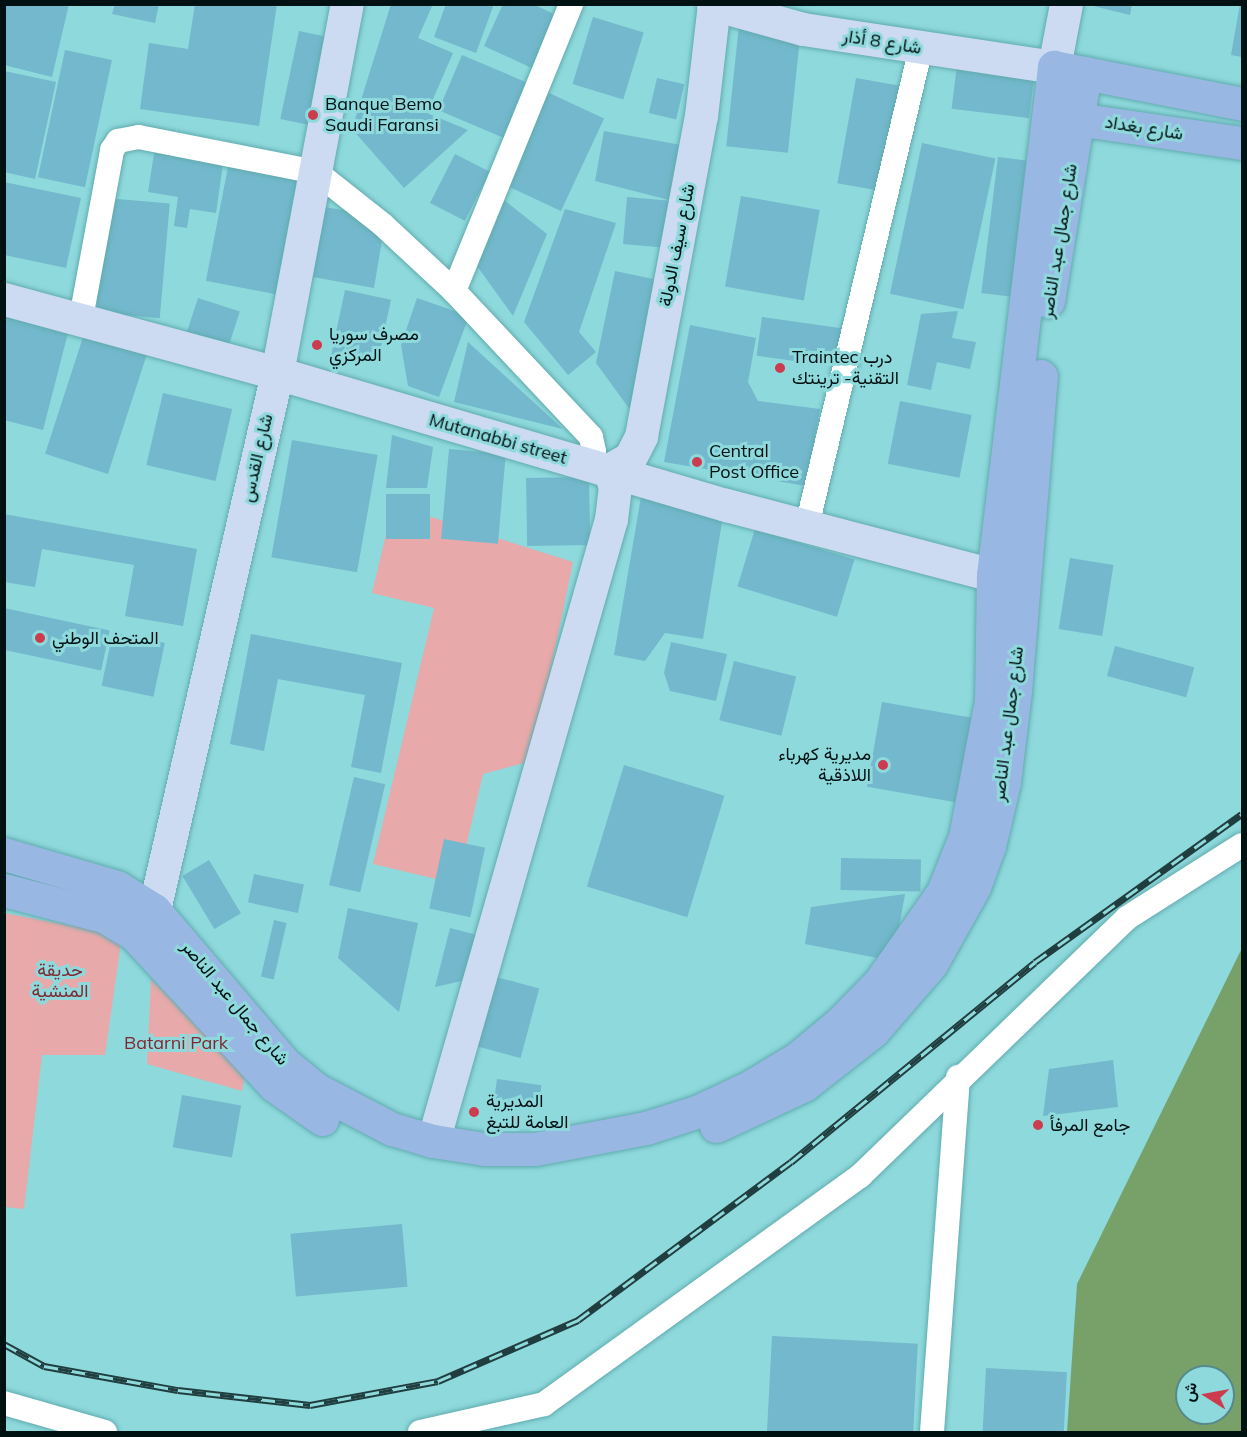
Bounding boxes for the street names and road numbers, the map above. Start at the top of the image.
street label: شارع 8 أذار [841,25,923,59]
street label: شارع بغداد [1103,111,1185,145]
street label: شارع جمال عبد الناصر [1036,162,1082,320]
street label: شارع سيف الدولة [655,182,699,308]
street label: Mutanabbi street [427,409,569,469]
street label: شارع القدس [236,412,278,504]
street label: شارع جمال عبد الناصر [988,645,1028,803]
street label: شارع جمال عبد الناصر [177,936,293,1070]

